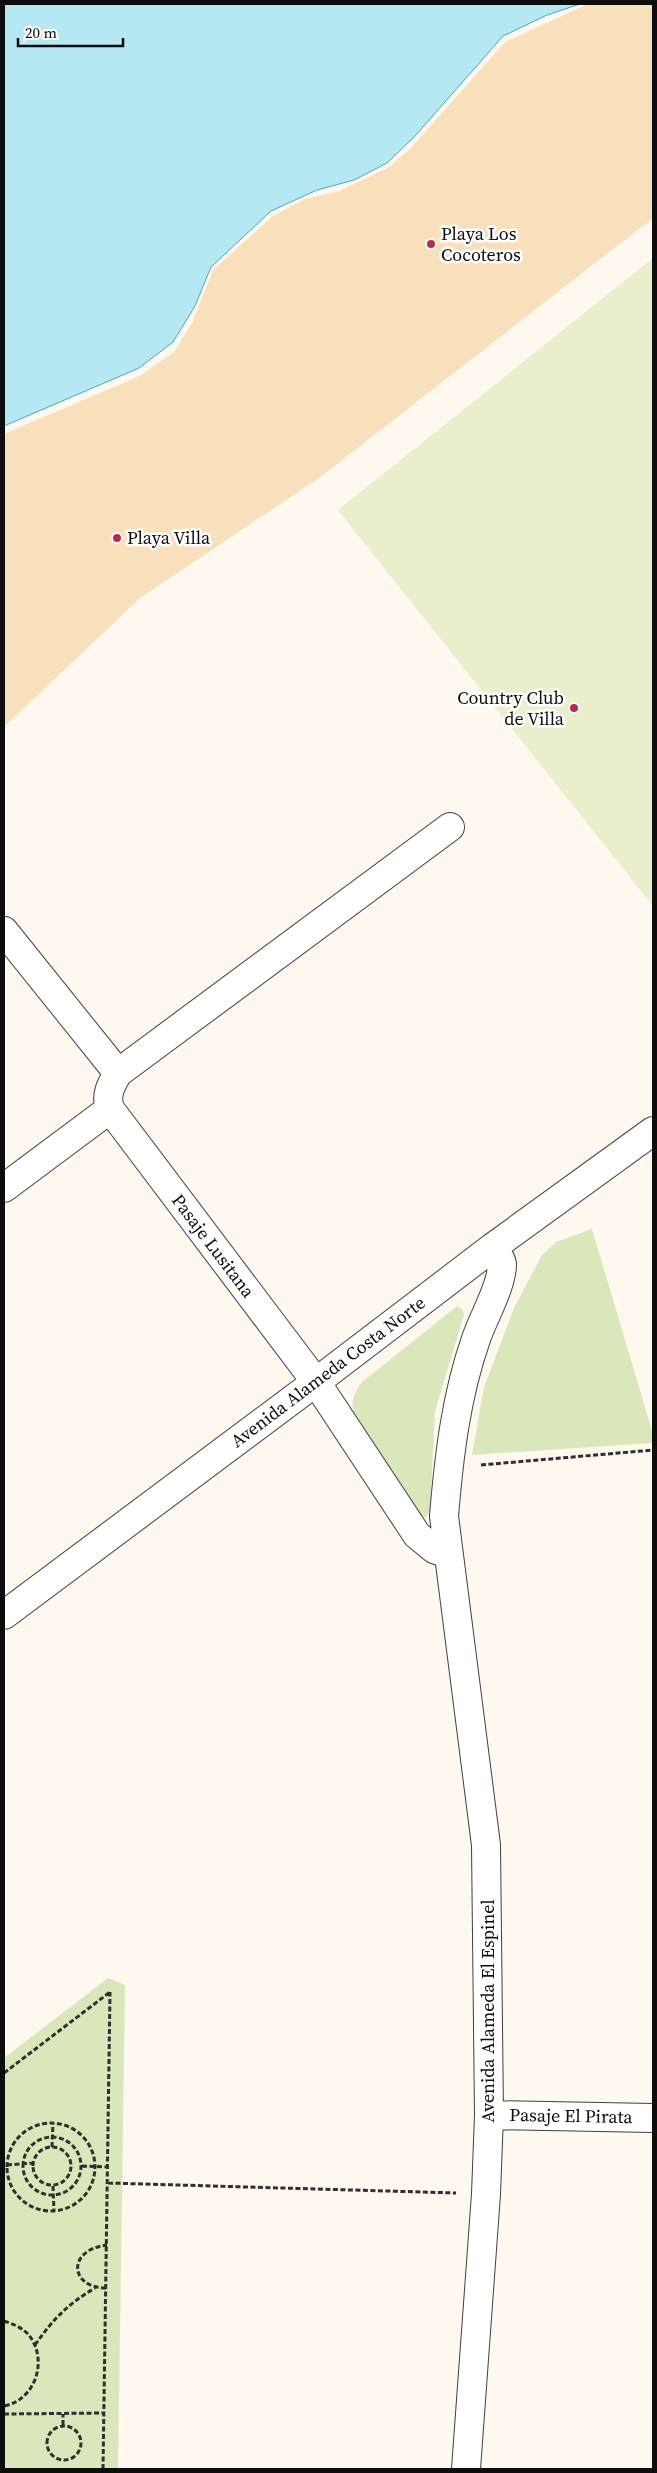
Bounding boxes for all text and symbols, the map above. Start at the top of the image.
scale bar [18,15,122,47]
text: 20 m [25,22,57,43]
place label: Playa Los Cocoteros [441,221,521,267]
marker: Playa Los Cocoteros [425,238,437,250]
place label: Playa Villa [127,525,211,550]
marker: Playa Villa [111,532,123,544]
place label: Country Club de Villa [457,685,565,731]
marker: Country Club de Villa [568,702,580,714]
street label: Pasaje Lusitana [166,1189,261,1303]
street label: Avenida Alameda Costa Norte [225,1290,430,1453]
street label: Avenida Alameda El Espinel [475,1899,500,2123]
street label: Pasaje El Pirata [509,2102,634,2129]

